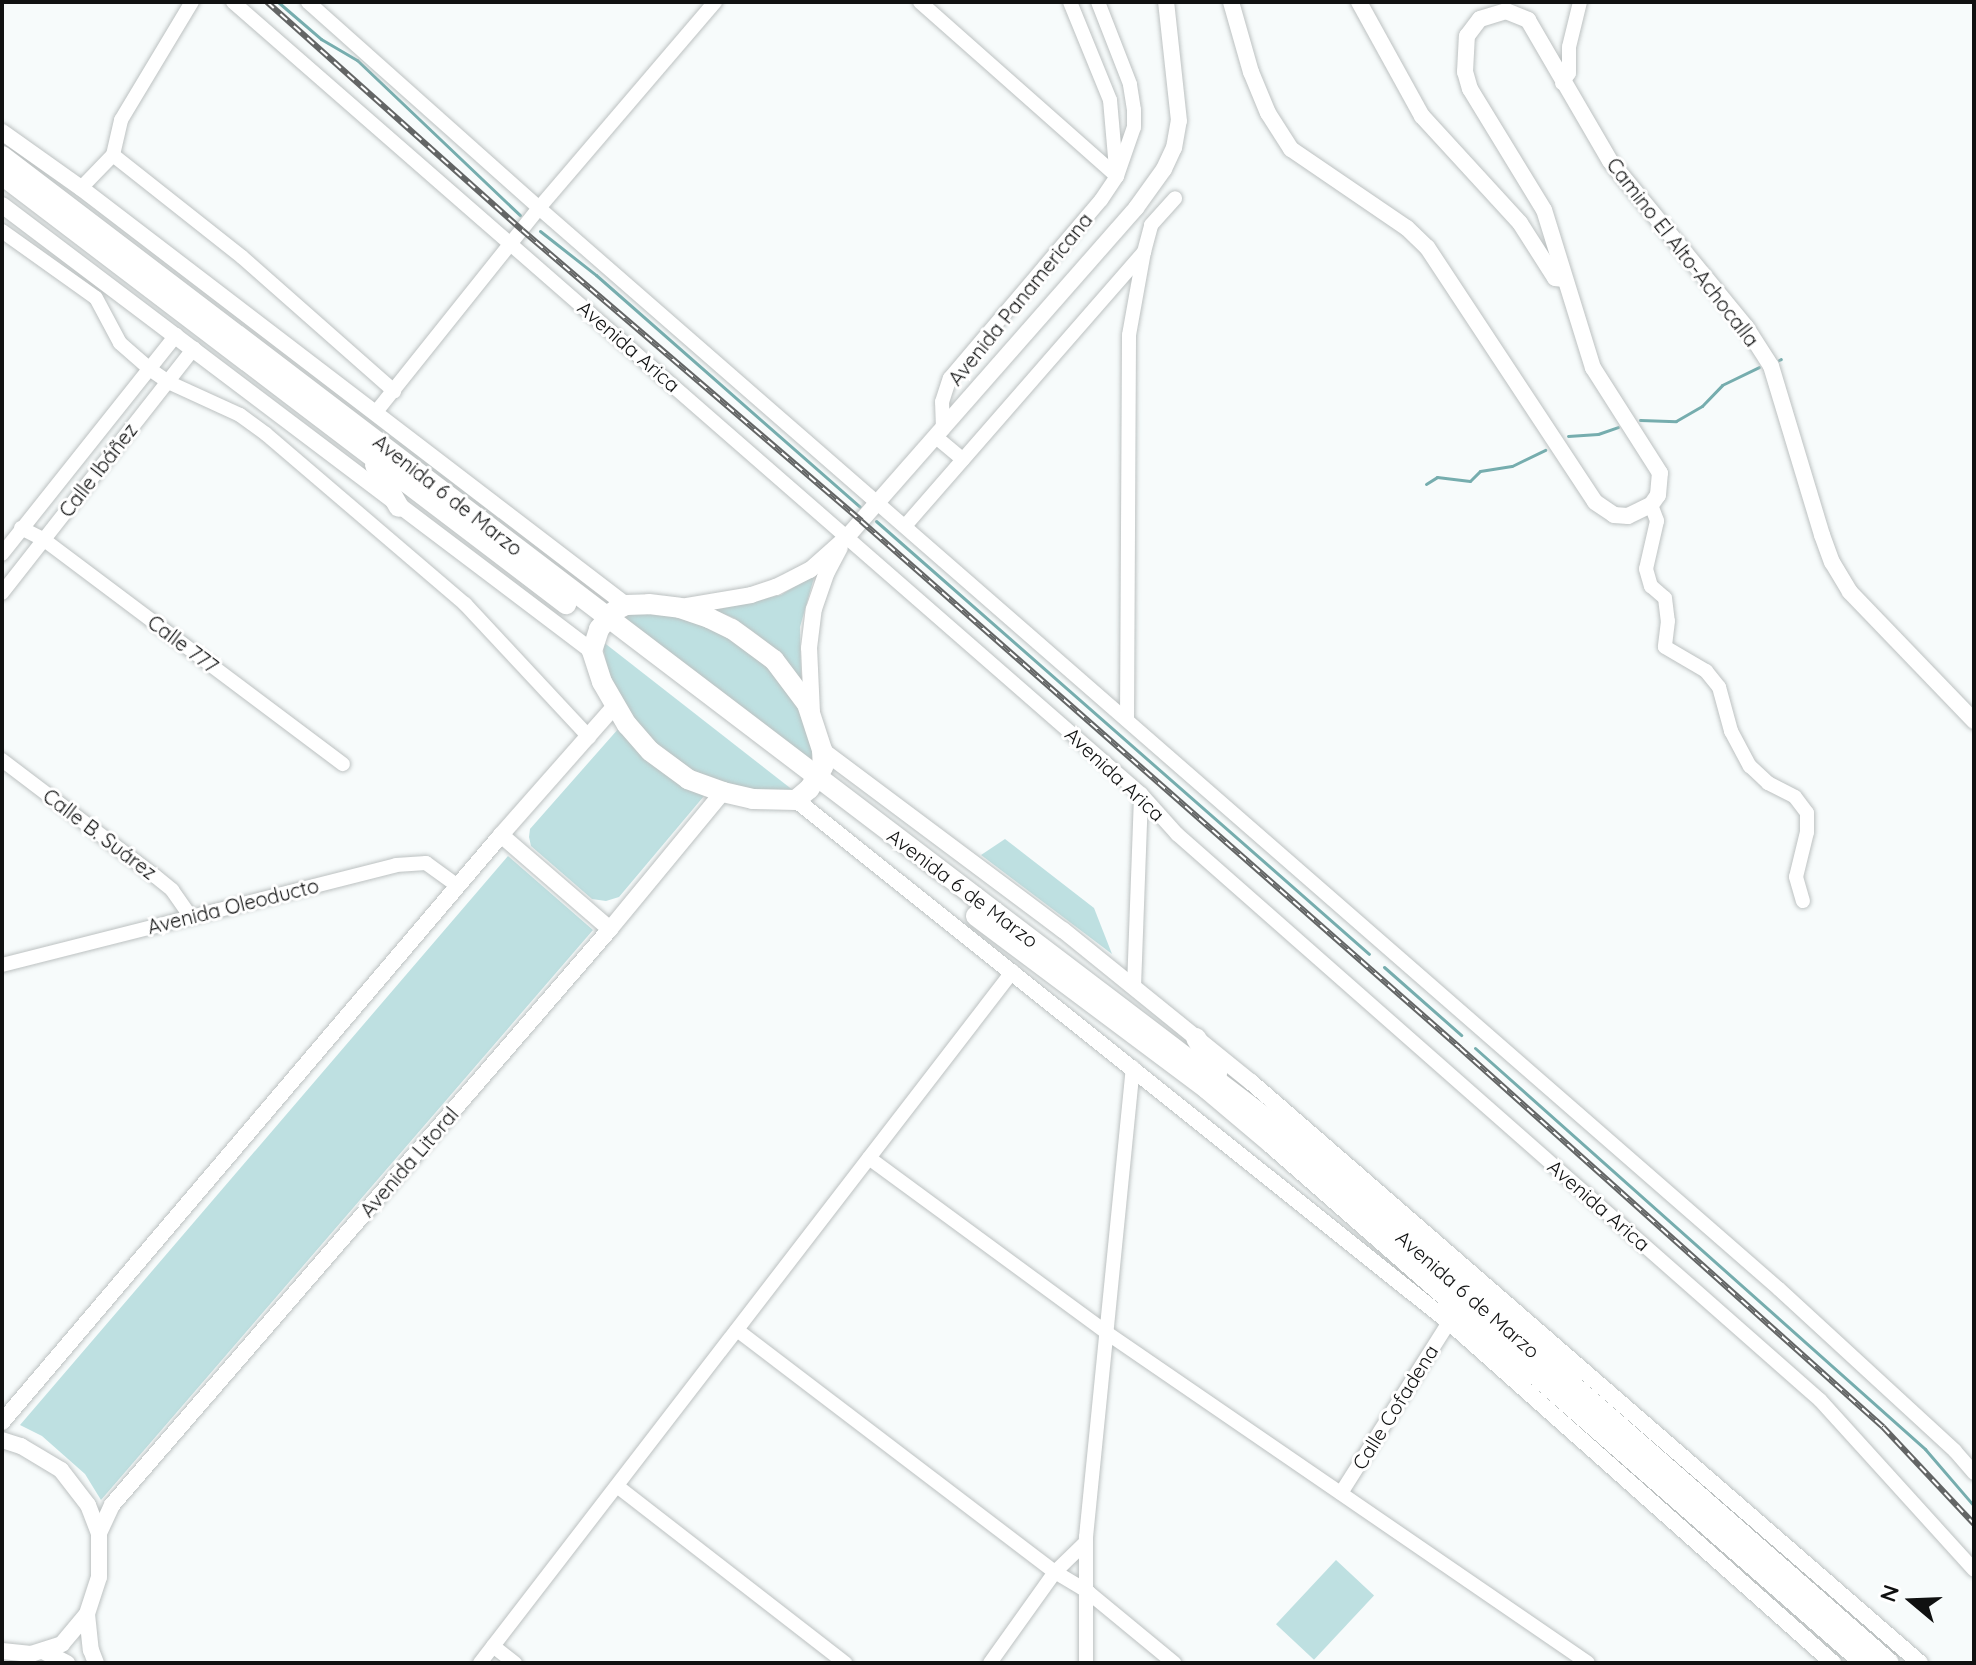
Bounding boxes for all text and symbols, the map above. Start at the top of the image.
street label: Camino El Alto-Achocalla [1602,153,1764,351]
street label: Avenida Panamericana [943,208,1097,390]
street label: Avenida Arica [573,295,685,397]
street label: Calle Ibáñez [54,418,142,522]
street label: Avenida 6 de Marzo [369,429,527,561]
street label: Calle 777 [143,610,223,678]
street label: Avenida Arica [1060,722,1170,826]
street label: Calle B. Suárez [39,784,161,884]
street label: Avenida 6 de Marzo [883,823,1043,953]
street label: Avenida Oleoducto [145,873,321,939]
street label: Avenida Litoral [355,1102,463,1222]
street label: Avenida Arica [1543,1154,1655,1256]
street label: Avenida 6 de Marzo [1391,1225,1545,1363]
street label: Calle Cofadena [1347,1340,1443,1474]
north arrow [1872,1561,1952,1641]
text: N [1873,1581,1905,1605]

